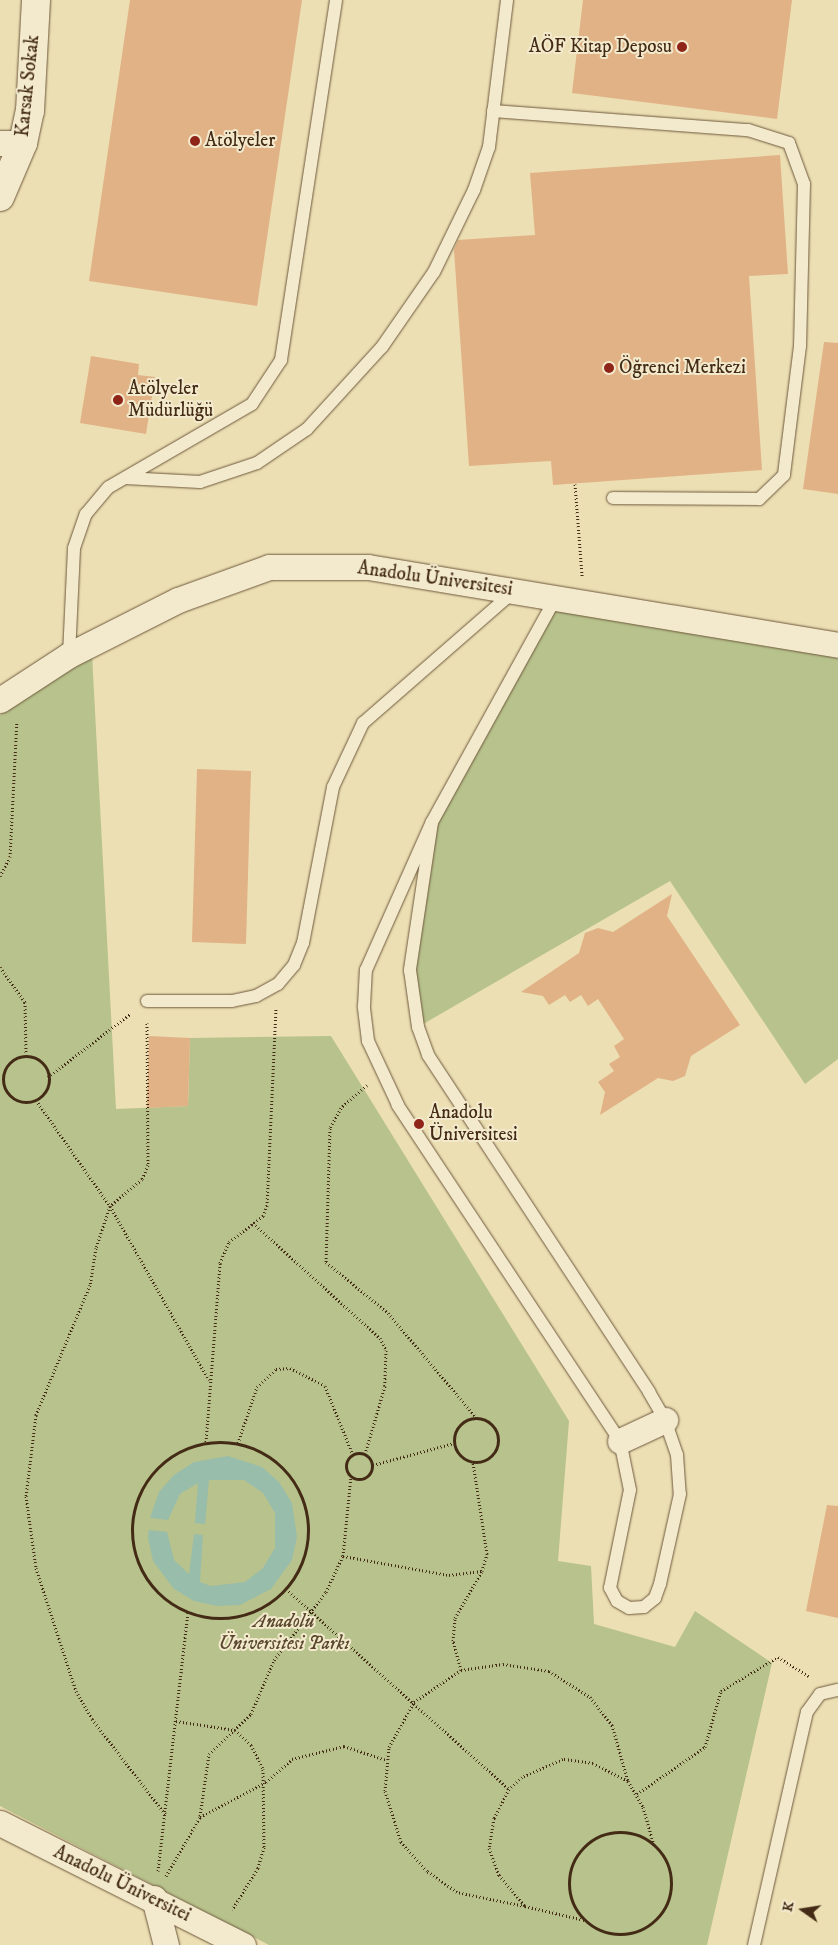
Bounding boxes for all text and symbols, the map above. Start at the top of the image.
street label: Karsak Sokak [11,34,45,138]
place label: AÖF Kitap Deposu [529,36,672,58]
marker: AÖF Kitap Deposu [676,41,688,53]
place label: Atölyeler [205,130,275,152]
marker: Atölyeler [189,135,201,147]
place label: Öğrenci Merkezi [619,357,746,379]
marker: Öğrenci Merkezi [603,362,615,374]
place label: Atölyeler Müdürlüğü [128,378,213,422]
marker: Atölyeler Müdürlüğü [112,394,124,406]
street label: Anadolu Üniversitesi [356,557,514,601]
place label: Anadolu Üniversitesi [429,1102,518,1146]
marker: Anadolu Üniversitesi [413,1118,425,1130]
park label: Anadolu Üniversitesi Parkı [219,1611,349,1655]
street label: Anadolu Üniversitei [50,1841,194,1927]
north arrow [778,1885,828,1935]
text: K [779,1900,798,1913]

